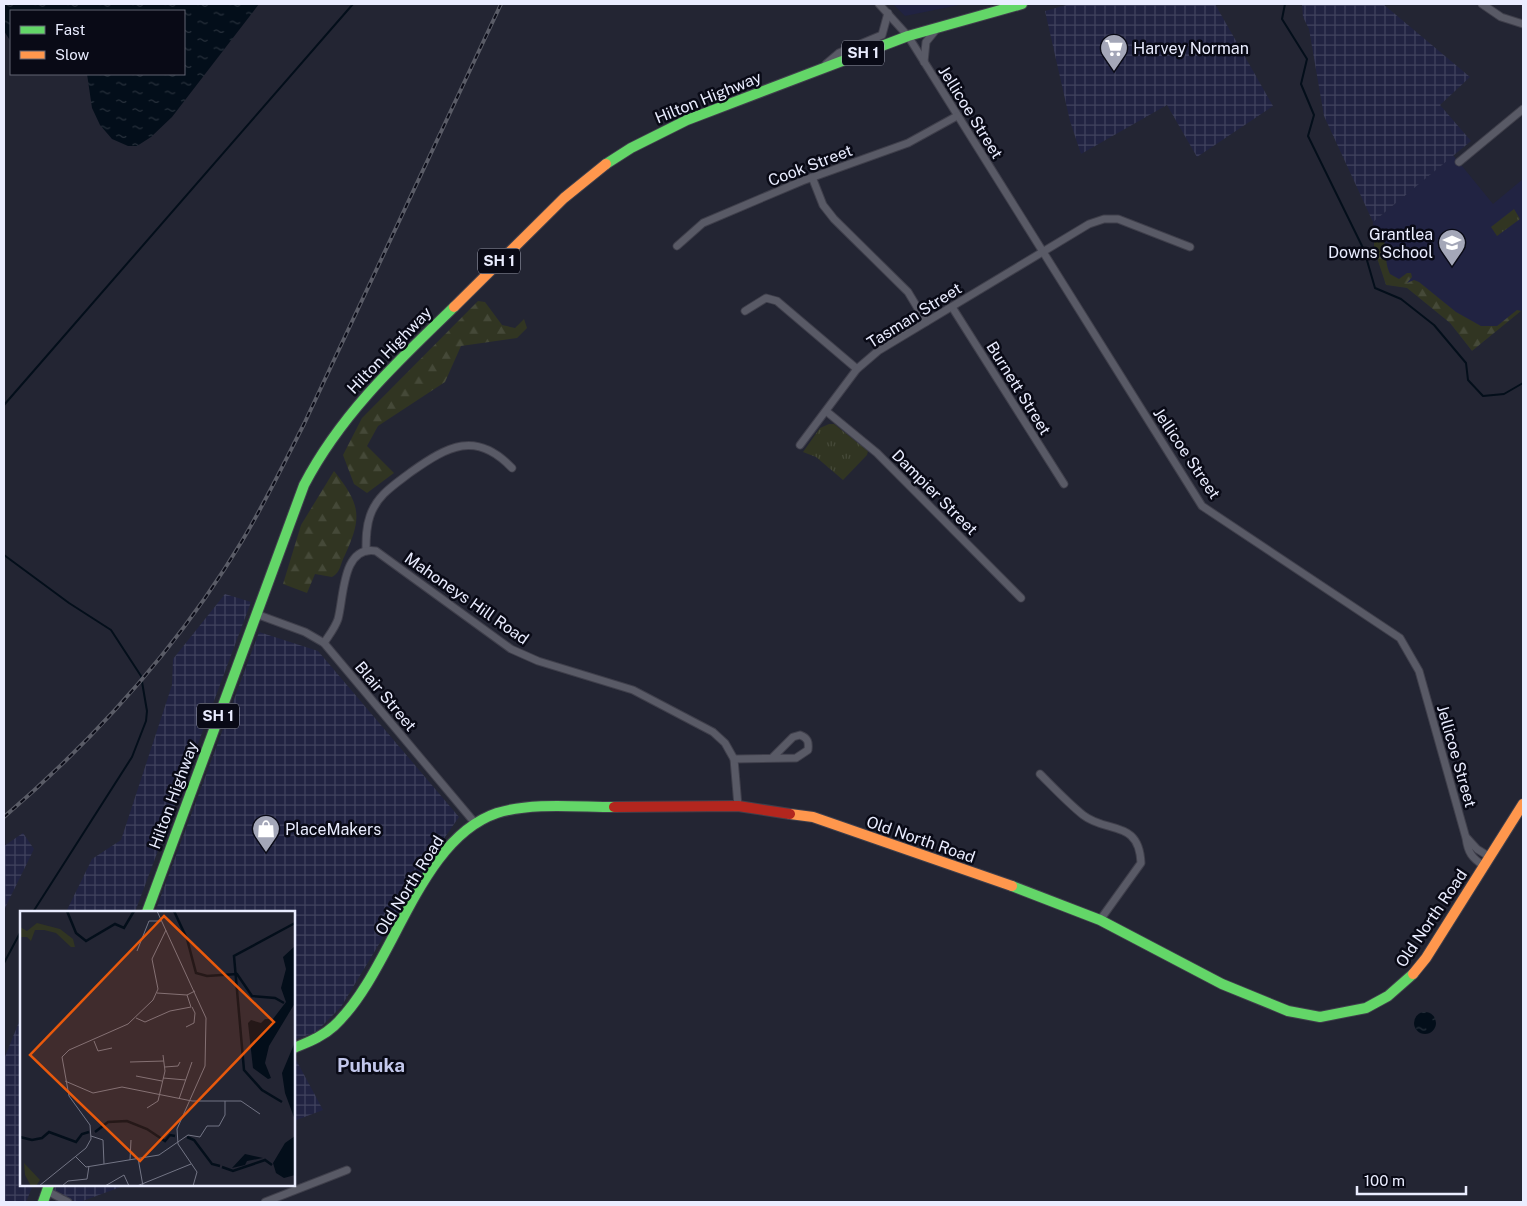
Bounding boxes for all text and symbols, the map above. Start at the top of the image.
legend [10,10,185,75]
text: Fast [55,21,85,38]
supermarket icon: Harvey Norman [1099,33,1129,72]
place label: Harvey Norman [1133,39,1249,58]
road number: SH 1 [842,40,884,66]
text: Slow [55,46,90,63]
street label: Jellicoe Street [934,62,1007,162]
street label: Hilton Highway [652,67,765,127]
street label: Cook Street [765,141,855,190]
place label: Grantlea Downs School [1328,225,1433,262]
school or university icon: Grantlea Downs School [1437,228,1467,267]
road number: SH 1 [478,248,520,274]
street label: Tasman Street [863,279,965,352]
street label: Hilton Highway [343,303,436,398]
street label: Burnett Street [982,338,1055,438]
street label: Jellicoe Street [1149,404,1224,502]
street label: Dampier Street [888,446,981,539]
street label: Mahoneys Hill Road [401,548,532,648]
street label: Blair Street [351,658,420,735]
street label: Jellicoe Street [1433,703,1480,810]
road number: SH 1 [197,704,239,728]
street label: Hilton Highway [145,738,202,852]
street label: Old North Road [864,812,978,867]
shop icon: PlaceMakers [251,814,281,853]
place label: PlaceMakers [285,820,381,839]
street label: Old North Road [371,832,448,939]
street label: Old North Road [1392,866,1471,971]
inset map [20,911,295,1186]
district label: Puhuka [337,1054,405,1076]
scale bar [1357,1164,1466,1196]
text: 100 m [1364,1172,1405,1189]

